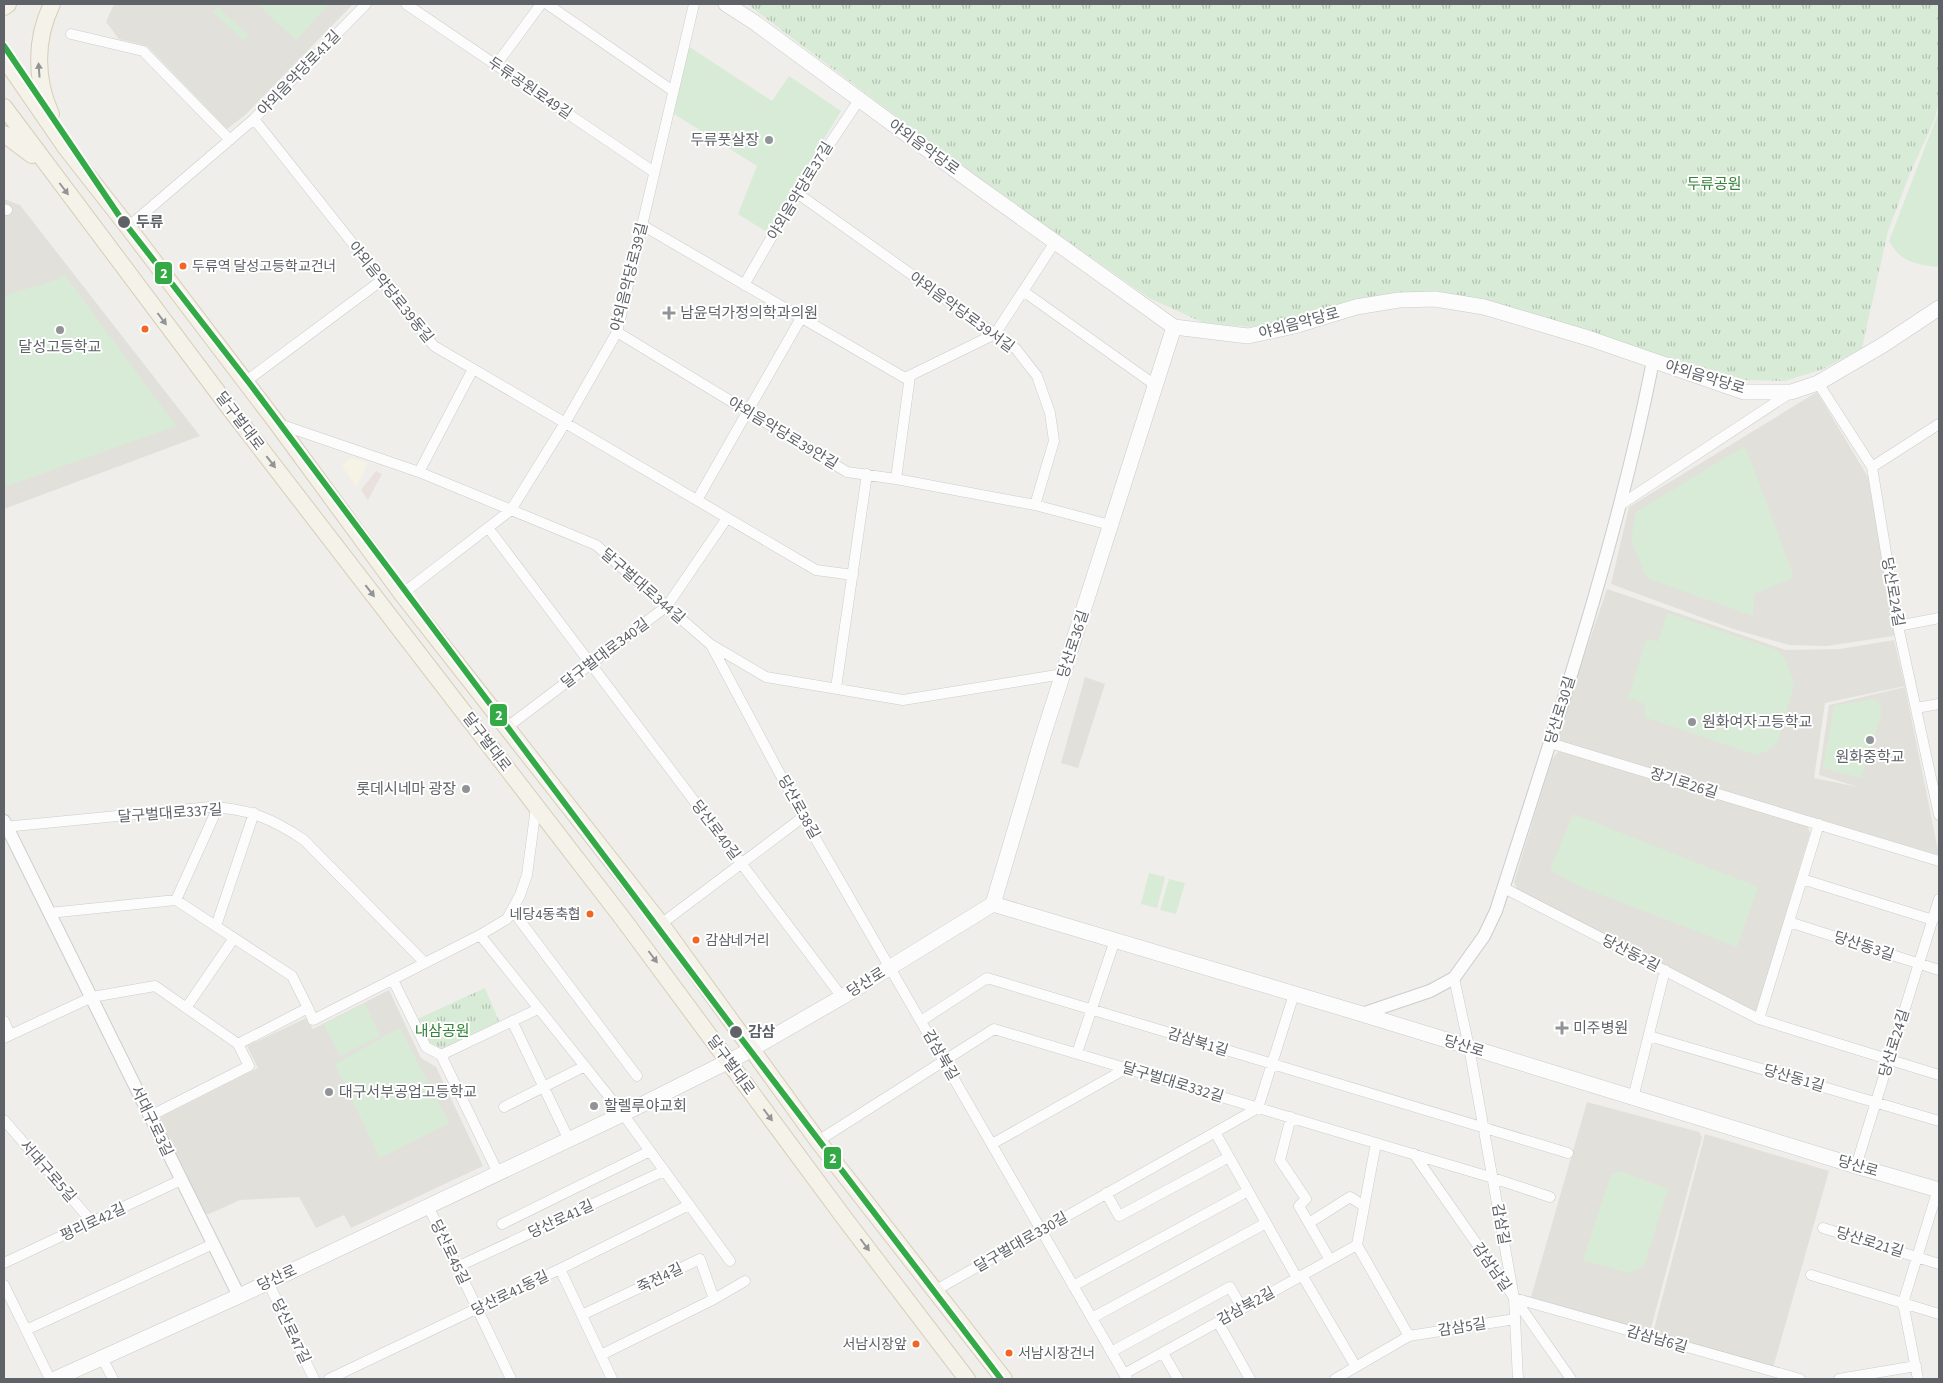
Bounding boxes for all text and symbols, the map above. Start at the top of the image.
street label: 야외음악당로41길 [253,26,346,121]
street label: 두류공원로49길 [483,52,576,124]
one-way arrow [35,61,43,77]
street label: 야외음악당로 [884,115,963,180]
place label: 두류풋살장 [690,130,759,151]
marker: 두류풋살장 [763,134,775,146]
street label: 야외음악당로37길 [763,138,838,244]
park label: 두류공원 [1686,174,1742,195]
one-way arrow [59,182,69,196]
place label: 두류 [136,212,164,233]
marker: 두류 [116,214,132,230]
street label: 야외음악당로39길 [606,220,653,334]
street label: 야외음악당로39동길 [343,237,438,348]
place label: 두류역 달성고등학교건너 [192,257,336,277]
line badge: 2 [154,261,173,285]
marker: 두류역 달성고등학교건너 [178,261,188,271]
text: 2 [160,264,168,284]
street label: 야외음악당로39서길 [905,267,1019,358]
place label: 남윤덕가정의학과의원 [680,303,818,324]
street label: 야외음악당로 [1256,303,1342,344]
marker: 남윤덕가정의학과의원 [662,306,676,320]
one-way arrow [157,312,167,325]
marker: 달성고등학교 [54,324,66,336]
unlabelled marker [140,324,150,334]
place label: 달성고등학교 [19,337,101,358]
street label: 야외음악당로 [1662,355,1748,400]
street label: 달구벌대로 [210,387,269,455]
street label: 야외음악당로39안길 [724,392,842,475]
one-way arrow [265,455,276,468]
street label: 달구벌대로344길 [596,544,689,629]
street label: 당산로24길 [1876,556,1909,628]
one-way arrow [365,584,375,598]
street label: 당산로36길 [1053,608,1094,681]
street label: 달구벌대로340길 [557,613,654,693]
street label: 당산로30길 [1540,674,1581,747]
line badge: 2 [489,703,508,727]
text: 2 [495,706,503,726]
street label: 달구벌대로 [457,708,516,776]
place label: 원화여자고등학교 [1702,712,1812,733]
marker: 원화여자고등학교 [1686,716,1698,728]
marker: 원화중학교 [1864,734,1876,746]
place label: 원화중학교 [1835,747,1905,768]
street label: 장기로26길 [1647,763,1720,804]
street label: 당산로38길 [772,771,825,843]
place label: 롯데시네마 광장 [356,779,456,800]
marker: 롯데시네마 광장 [460,783,472,795]
street label: 당산로40길 [686,796,745,865]
street label: 달구벌대로337길 [117,799,223,828]
place label: 네당4동축협 [510,905,581,925]
marker: 네당4동축협 [585,909,595,919]
street label: 당산동3길 [1831,927,1897,966]
street label: 당산동2길 [1598,930,1663,977]
place label: 감삼네거리 [705,931,769,951]
marker: 감삼네거리 [691,935,701,945]
one-way arrow [647,951,658,964]
street label: 당산로 [843,963,889,1002]
street label: 당산로24길 [1874,1007,1915,1080]
place label: 미주병원 [1573,1018,1628,1039]
park label: 내삼공원 [414,1021,470,1042]
marker: 미주병원 [1555,1021,1569,1035]
place label: 감삼 [748,1022,776,1043]
street label: 감삼북1길 [1165,1023,1231,1062]
marker: 감삼 [728,1024,744,1040]
street label: 감삼북길 [918,1026,963,1084]
street label: 당산로 [1441,1030,1487,1063]
street label: 달구벌대로 [702,1031,759,1099]
street label: 달구벌대로332길 [1119,1057,1226,1108]
street label: 당산동1길 [1761,1060,1827,1097]
street label: 서대구로3길 [125,1082,178,1160]
place label: 대구서부공업고등학교 [339,1082,477,1103]
marker: 대구서부공업고등학교 [323,1086,335,1098]
place label: 할렐루야교회 [604,1096,687,1117]
marker: 할렐루야교회 [588,1100,600,1112]
one-way arrow [763,1108,773,1122]
street label: 서대구로5길 [15,1136,81,1207]
line badge: 2 [823,1146,842,1170]
text: 2 [829,1149,837,1169]
street label: 당산로 [1835,1151,1881,1182]
street label: 당산로41길 [525,1195,597,1244]
street label: 평리로42길 [57,1198,129,1247]
street label: 감삼길 [1487,1202,1514,1246]
street label: 달구벌대로330길 [970,1207,1072,1278]
street label: 당산로45길 [425,1216,474,1288]
street label: 당산로21길 [1833,1222,1906,1263]
one-way arrow [860,1238,870,1252]
street label: 감삼남길 [1467,1239,1516,1296]
street label: 죽전4길 [634,1258,687,1299]
street label: 당산로 [254,1260,300,1297]
street label: 당산로41동길 [468,1266,553,1321]
street label: 감삼북2길 [1214,1282,1279,1331]
street label: 당산로47길 [266,1295,315,1367]
street label: 감삼5길 [1436,1313,1488,1342]
street label: 감삼남6길 [1624,1321,1690,1358]
place label: 서남시장앞 [843,1335,907,1355]
marker: 서남시장앞 [911,1339,921,1349]
place label: 서남시장건너 [1018,1344,1095,1364]
marker: 서남시장건너 [1004,1348,1014,1358]

